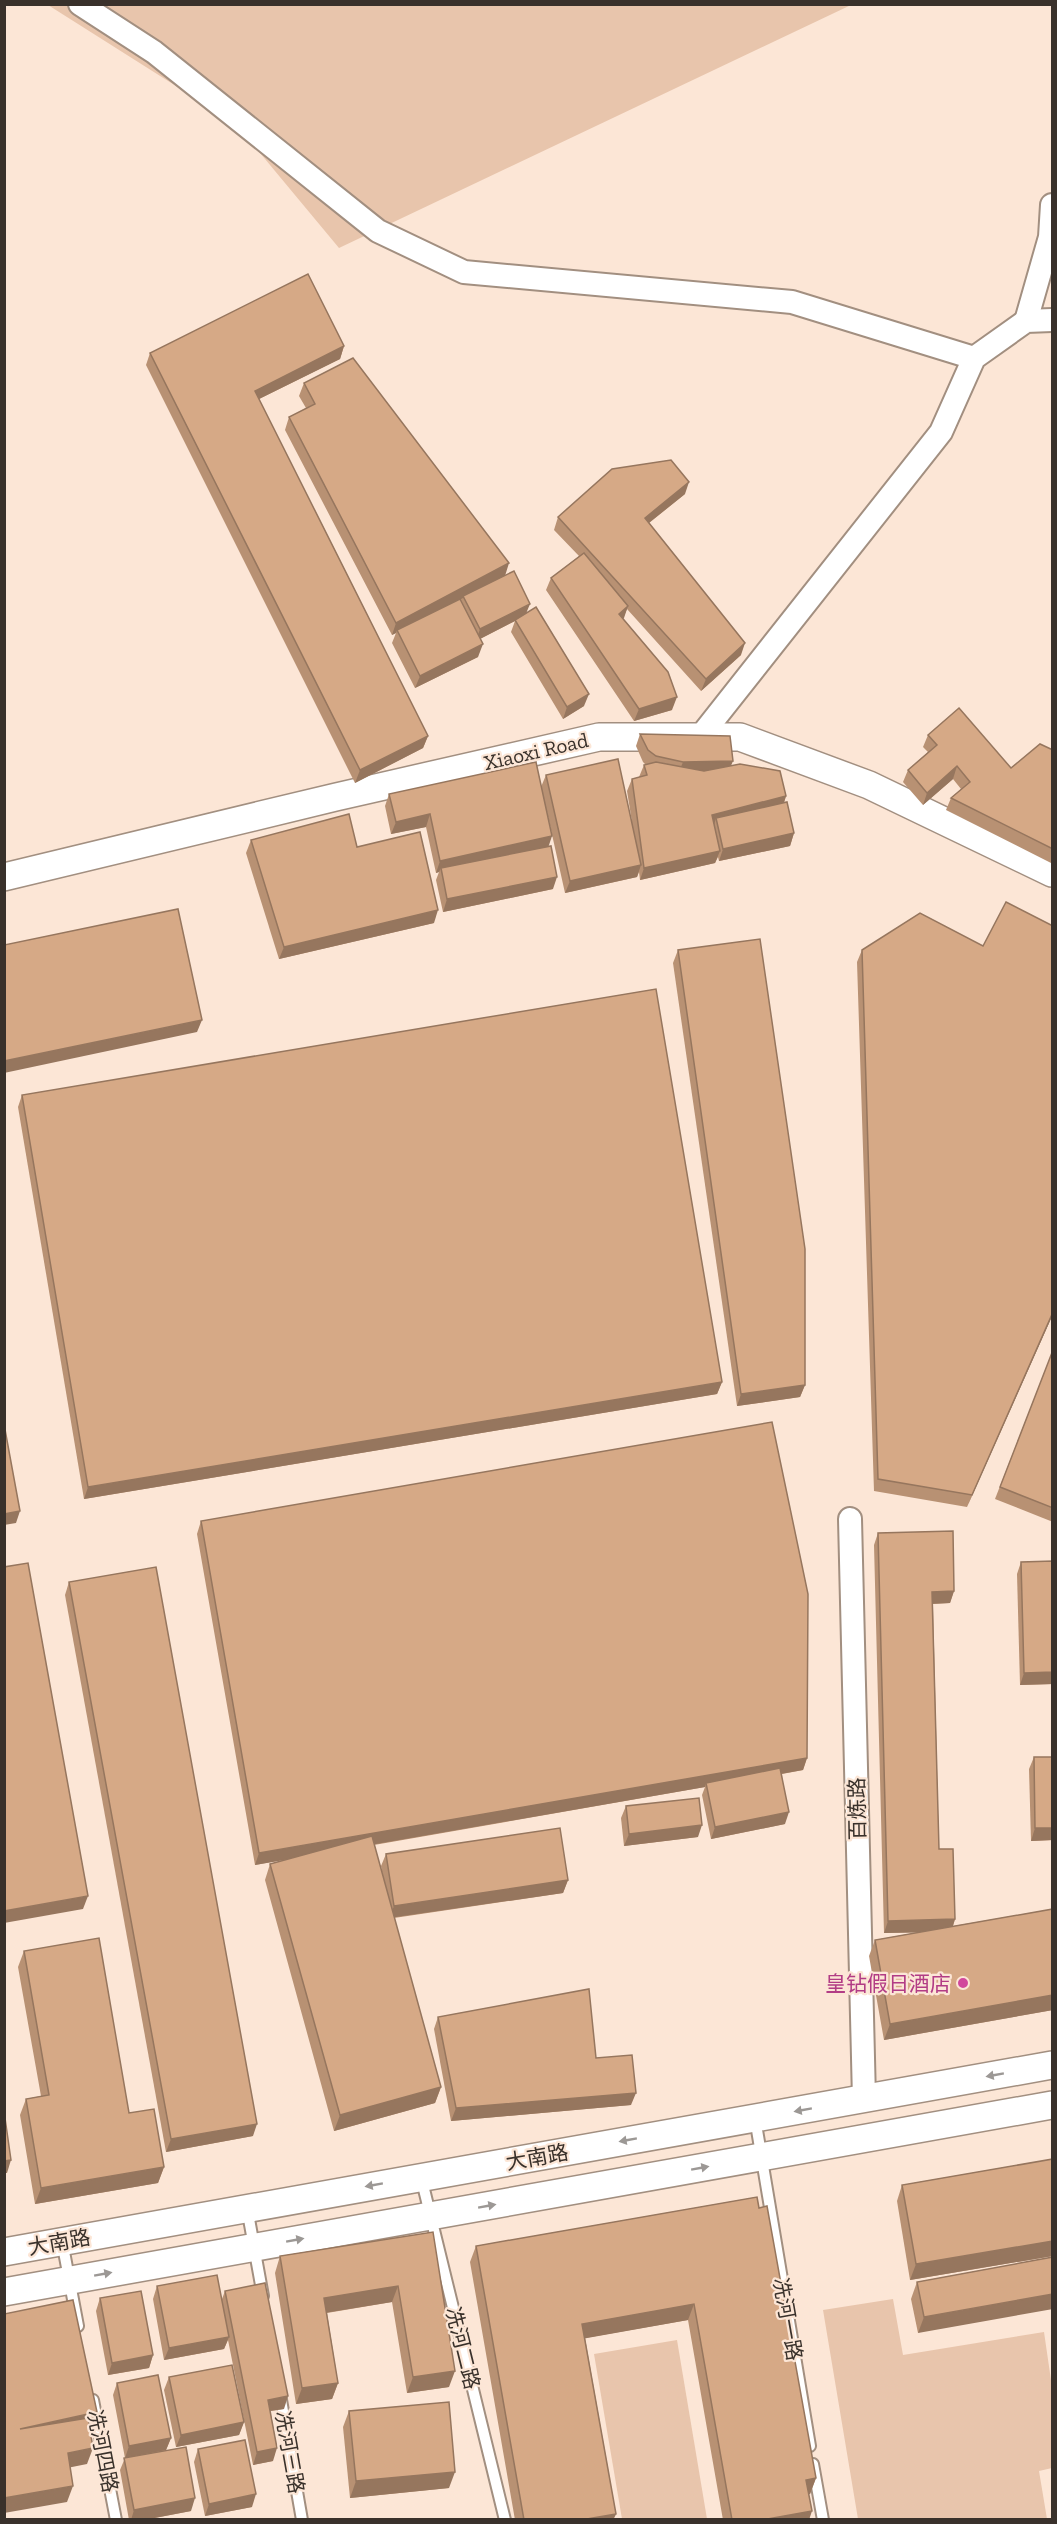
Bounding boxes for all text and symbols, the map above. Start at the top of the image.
street label: Xiaoxi Road [481,727,591,775]
street label: 百炼路 [844,1777,870,1841]
place label: 皇钻假日酒店 [825,1971,951,1996]
marker: 皇钻假日酒店 [956,1976,970,1990]
one-way arrow [985,2071,1004,2080]
one-way arrow [793,2105,812,2114]
one-way arrow [619,2136,638,2145]
street label: 大南路 [504,2139,570,2175]
one-way arrow [691,2163,710,2172]
one-way arrow [365,2181,384,2190]
one-way arrow [478,2201,497,2210]
street label: 大南路 [26,2224,92,2260]
one-way arrow [286,2235,305,2244]
one-way arrow [94,2269,113,2278]
street label: 冼河一路 [768,2275,808,2363]
street label: 冼河二路 [441,2304,485,2392]
street label: 冼河四路 [83,2407,123,2495]
street label: 冼河三路 [270,2408,310,2496]

